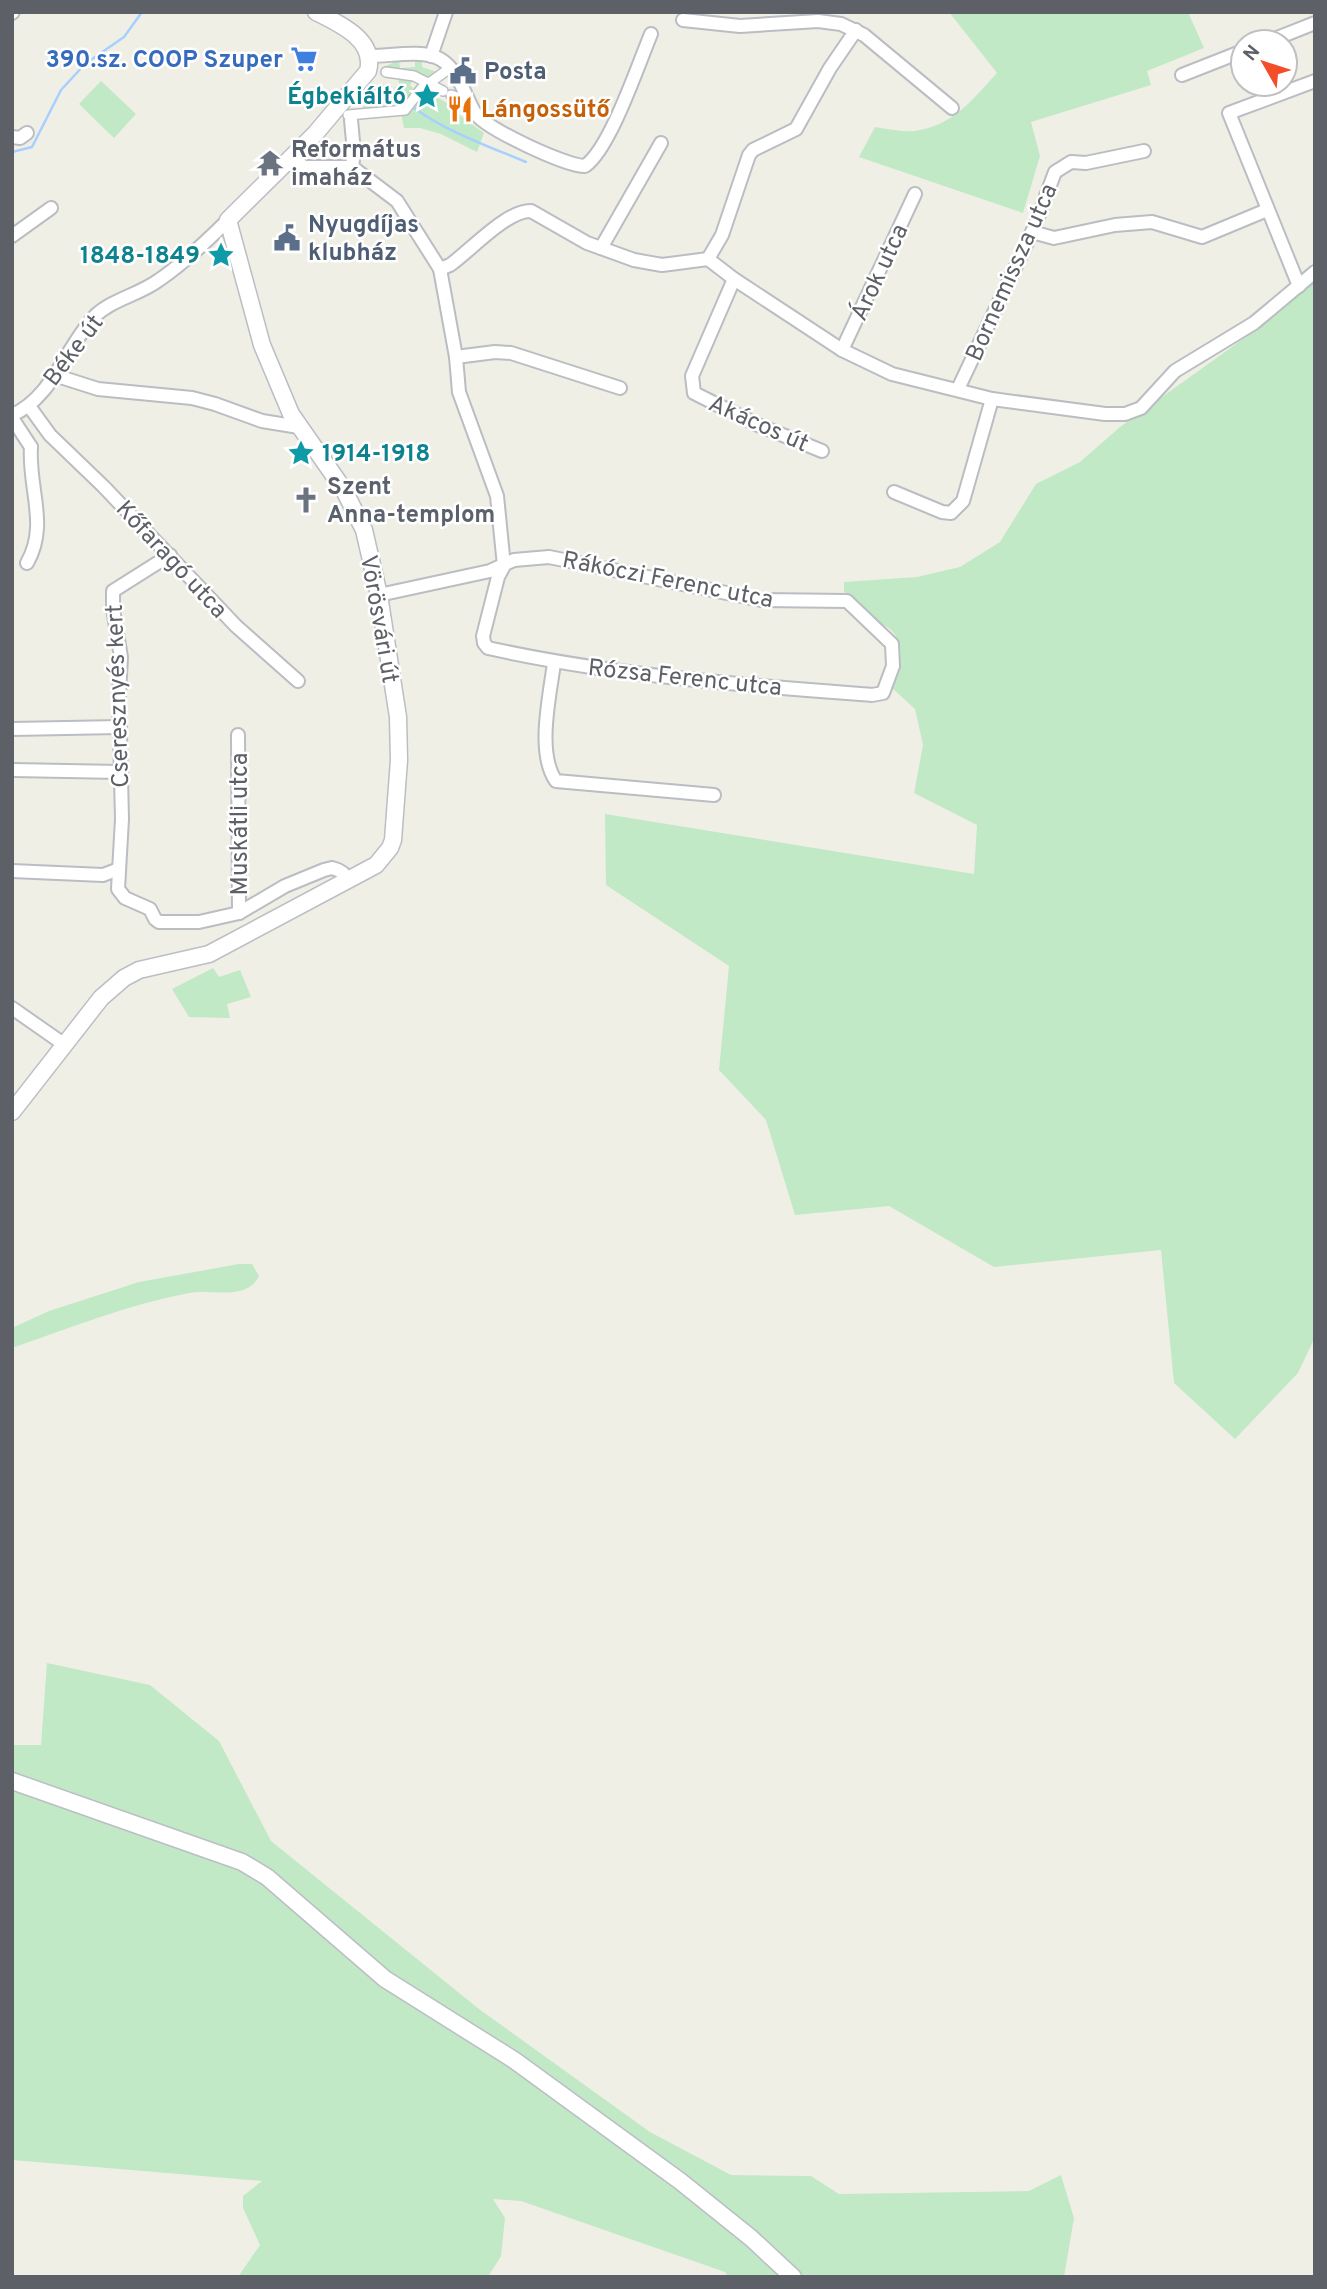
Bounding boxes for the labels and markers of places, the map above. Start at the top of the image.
supermarket icon: 390.sz. COOP Szuper [289,44,319,74]
place label: 390.sz. COOP Szuper [45,46,283,76]
public building icon: Posta [448,56,478,86]
place label: Posta [484,58,547,88]
place label: Égbekiáltó [287,81,406,113]
place icon: Égbekiáltó [412,81,442,111]
restaurant icon: Lángossütő [445,94,475,124]
place label: Lángossütő [481,96,611,126]
place label: Református imaház [291,136,421,194]
temple icon: Református imaház [255,148,285,178]
place label: Nyugdíjas klubház [308,211,419,269]
public building icon: Nyugdíjas klubház [272,223,302,253]
place icon: 1848-1849 [206,240,236,270]
place label: 1848-1849 [80,242,200,272]
place icon: 1914-1918 [286,438,316,468]
place label: 1914-1918 [322,440,430,470]
place label: Szent Anna-templom [327,473,495,531]
church icon: Szent Anna-templom [291,485,321,515]

